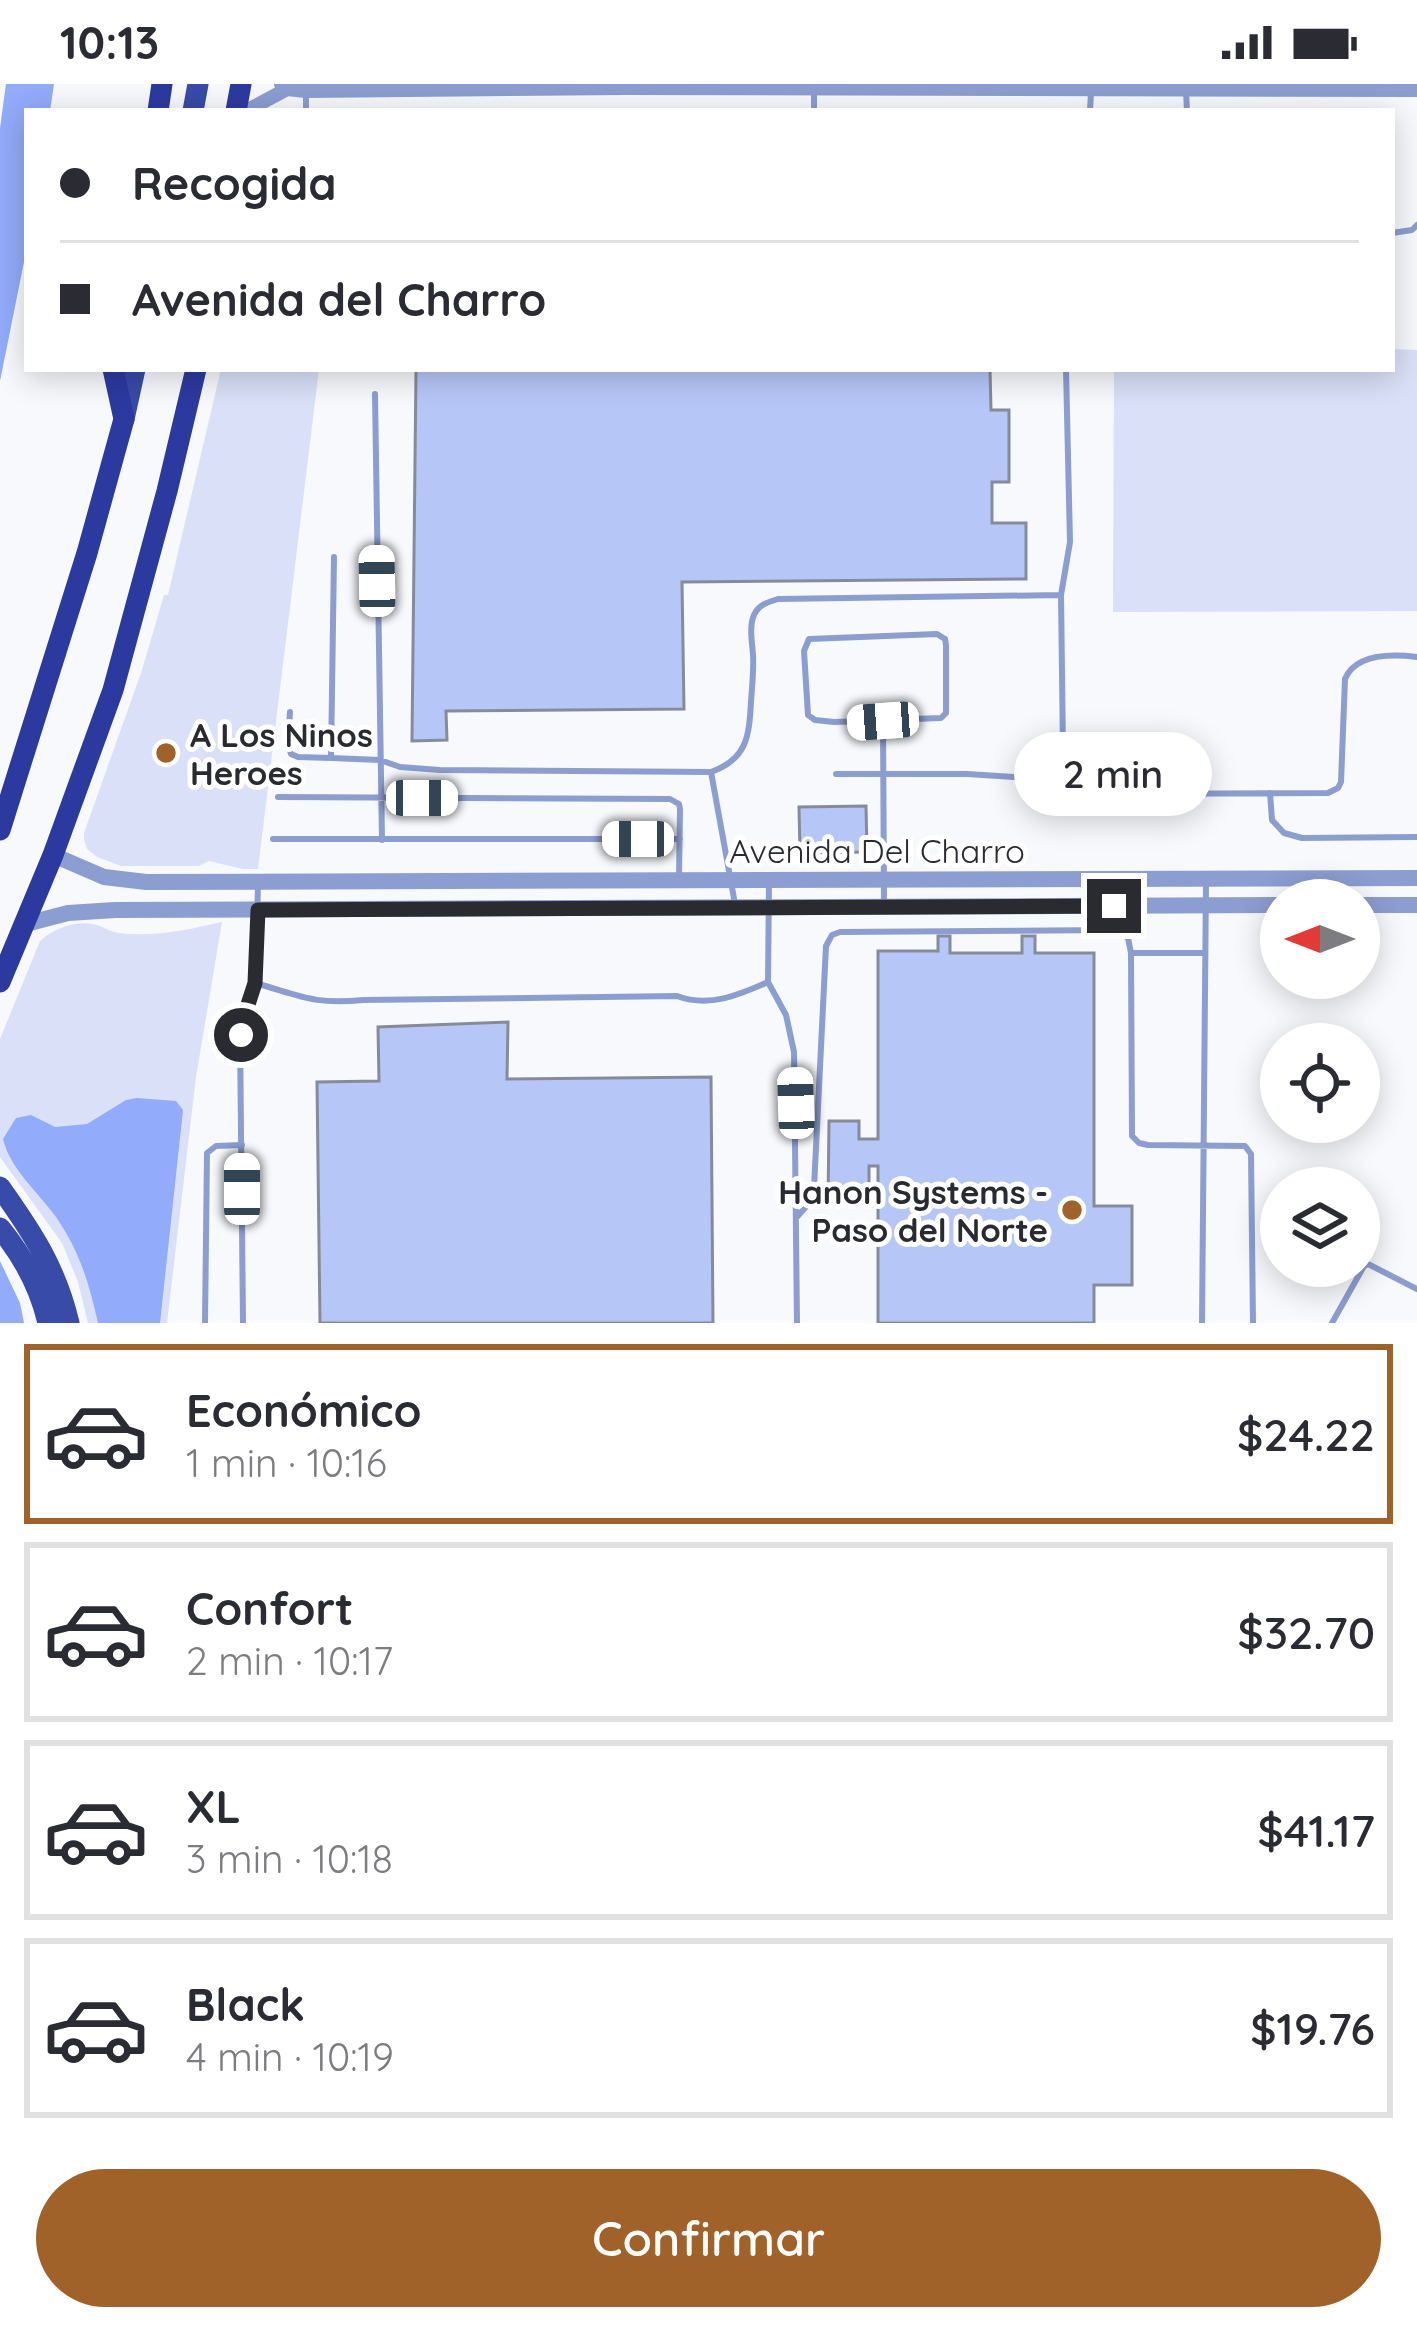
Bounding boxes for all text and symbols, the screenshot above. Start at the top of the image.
text: 10:13 [60,14,159,70]
text: Recogida [132,155,337,211]
text: Avenida del Charro [132,271,546,327]
car [358,545,396,617]
car [846,701,920,741]
place label: A Los Ninos Heroes [190,714,373,793]
callout: 2 min [1015,732,1213,816]
marker: A Los Ninos Heroes [153,740,179,766]
text: 2 min [1063,749,1163,798]
car [386,780,458,816]
car [602,821,674,857]
street label: Avenida Del Charro [729,830,1025,871]
route end [1087,879,1141,933]
north arrow [1260,879,1380,999]
map controls [1260,879,1380,1287]
route start [214,1008,268,1062]
button: locate [1260,1023,1380,1143]
car [777,1066,815,1140]
car [224,1153,260,1225]
button: layers [1260,1167,1380,1287]
place label: Hanon Systems - Paso del Norte [778,1171,1048,1250]
marker: Hanon Systems - Paso del Norte [1059,1197,1085,1223]
icon: car [42,1380,150,1488]
text: Económico [186,1382,422,1438]
text: $24.22 [1237,1406,1375,1462]
text: 1 min · 10:16 [186,1438,387,1487]
icon: car [42,1578,150,1686]
text: Confort [186,1580,353,1636]
text: $32.70 [1238,1604,1375,1660]
text: 2 min · 10:17 [186,1636,393,1685]
icon: car [42,1776,150,1884]
text: XL [186,1778,241,1834]
text: $41.17 [1257,1802,1375,1858]
text: 3 min · 10:18 [186,1834,393,1883]
icon: car [42,1974,150,2082]
text: Black [186,1976,305,2032]
text: $19.76 [1250,2000,1375,2056]
text: 4 min · 10:19 [186,2032,394,2081]
button: Confirmar [36,2169,1381,2307]

